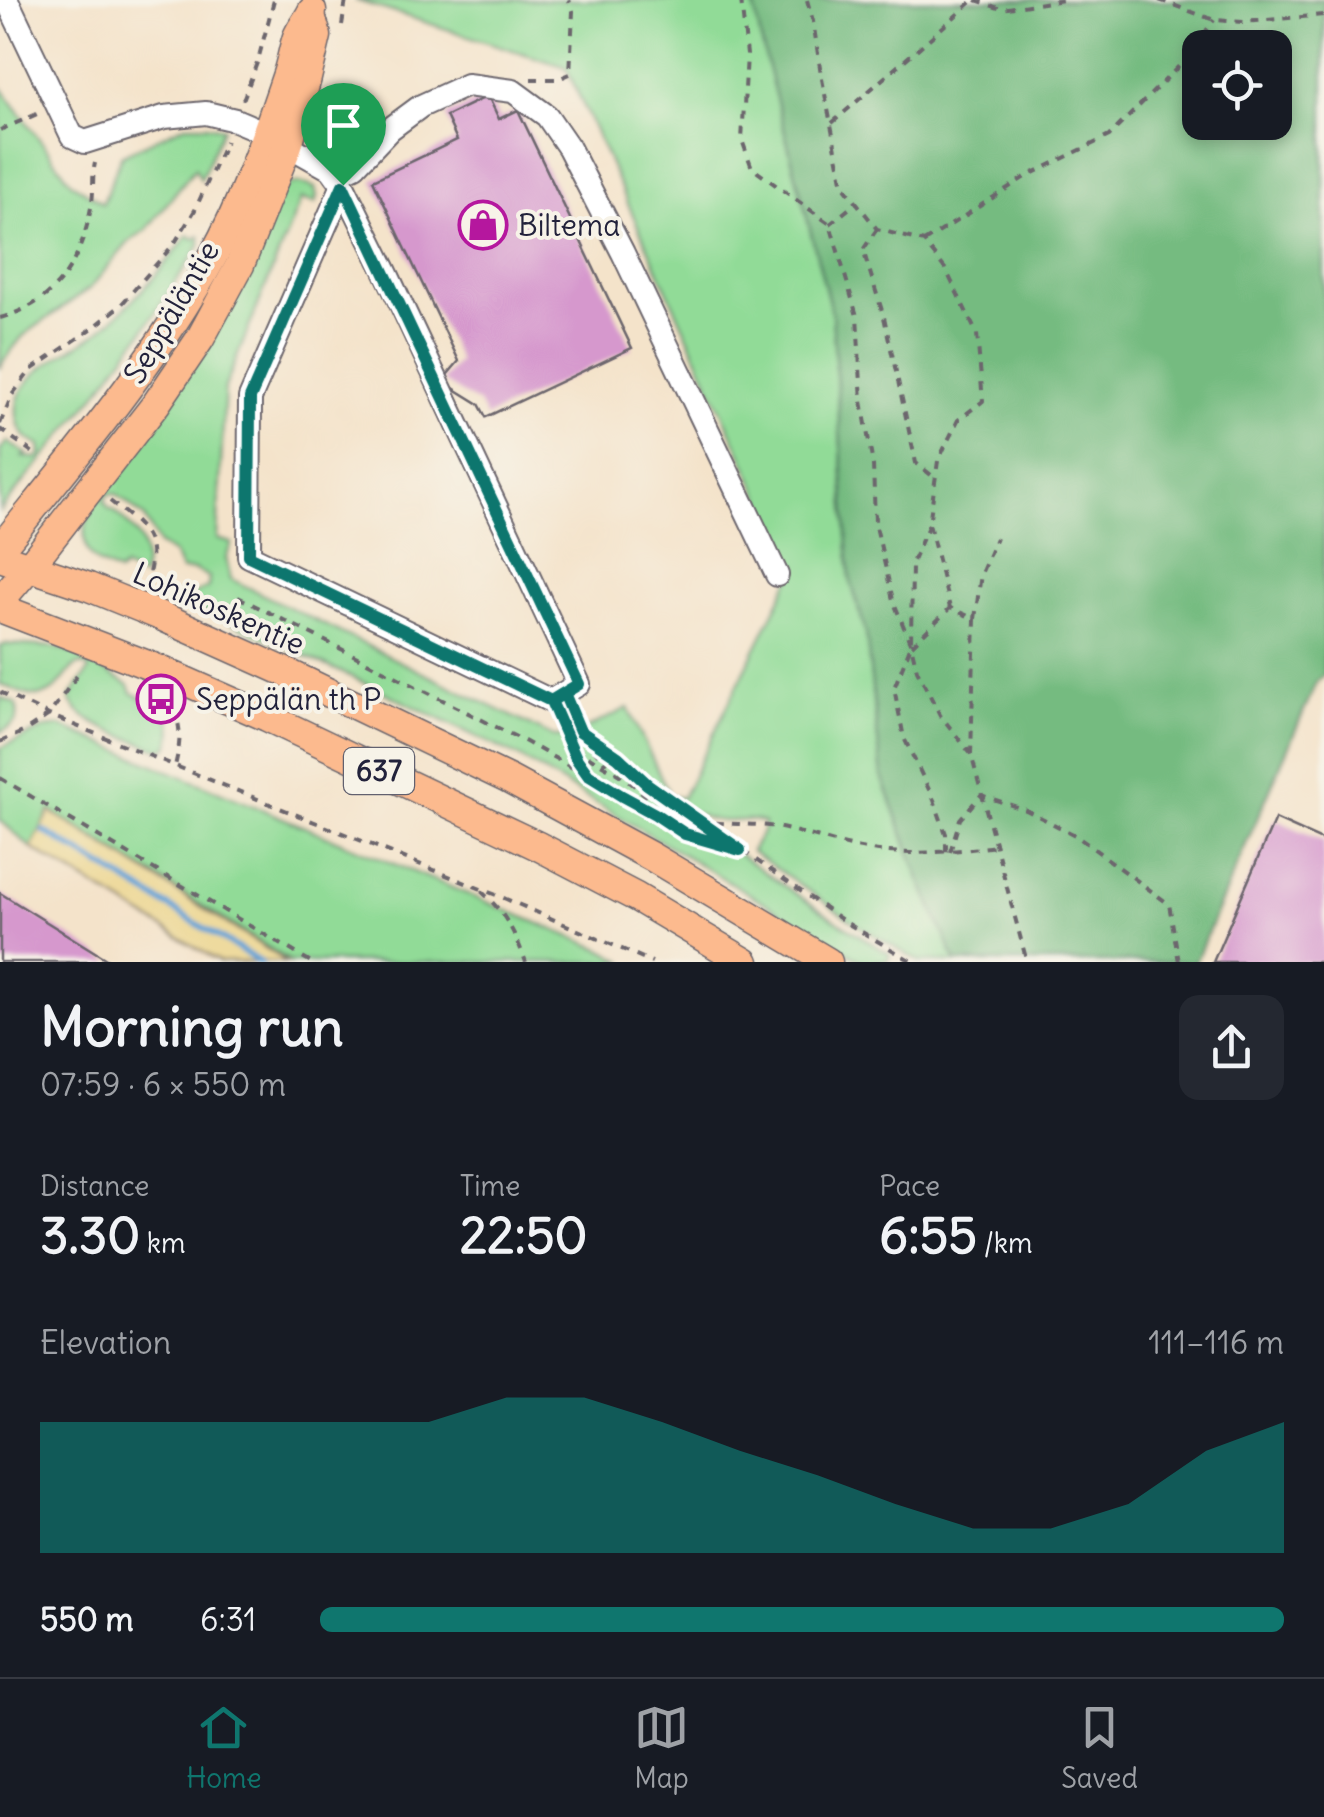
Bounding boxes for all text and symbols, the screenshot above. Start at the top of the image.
map controls [1182,30,1292,140]
button: locate [1182,30,1292,140]
pin [301,83,386,186]
icon: arrive [316,98,371,153]
shop icon: Biltema [457,199,509,251]
place label: Biltema [518,206,620,244]
street label: Seppäläntie [115,234,227,390]
street label: Lohikoskentie [127,553,311,663]
bus stop icon: Seppälän th P [135,673,187,725]
place label: Seppälän th P [196,680,381,718]
road number: 637 [344,748,414,794]
text: Morning run [40,992,344,1061]
button: share [1179,995,1284,1100]
text: 07:59 · 6 × 550 m [40,1064,286,1105]
text: Distance [40,1168,149,1204]
text: Time [460,1168,520,1204]
text: Pace [879,1168,940,1204]
text: 3.30 [40,1204,140,1267]
text: 22:50 [460,1204,587,1267]
text: 6:55 [879,1204,977,1267]
text: km [140,1225,186,1261]
text: /km [977,1225,1033,1261]
text: Elevation [40,1322,171,1363]
text: 111–116 m [1148,1322,1284,1363]
text: 550 m [40,1599,134,1640]
text: 6:31 [200,1599,256,1640]
tab: Home [186,1700,262,1796]
tab: Map [634,1700,689,1796]
tab: Saved [1061,1700,1138,1796]

